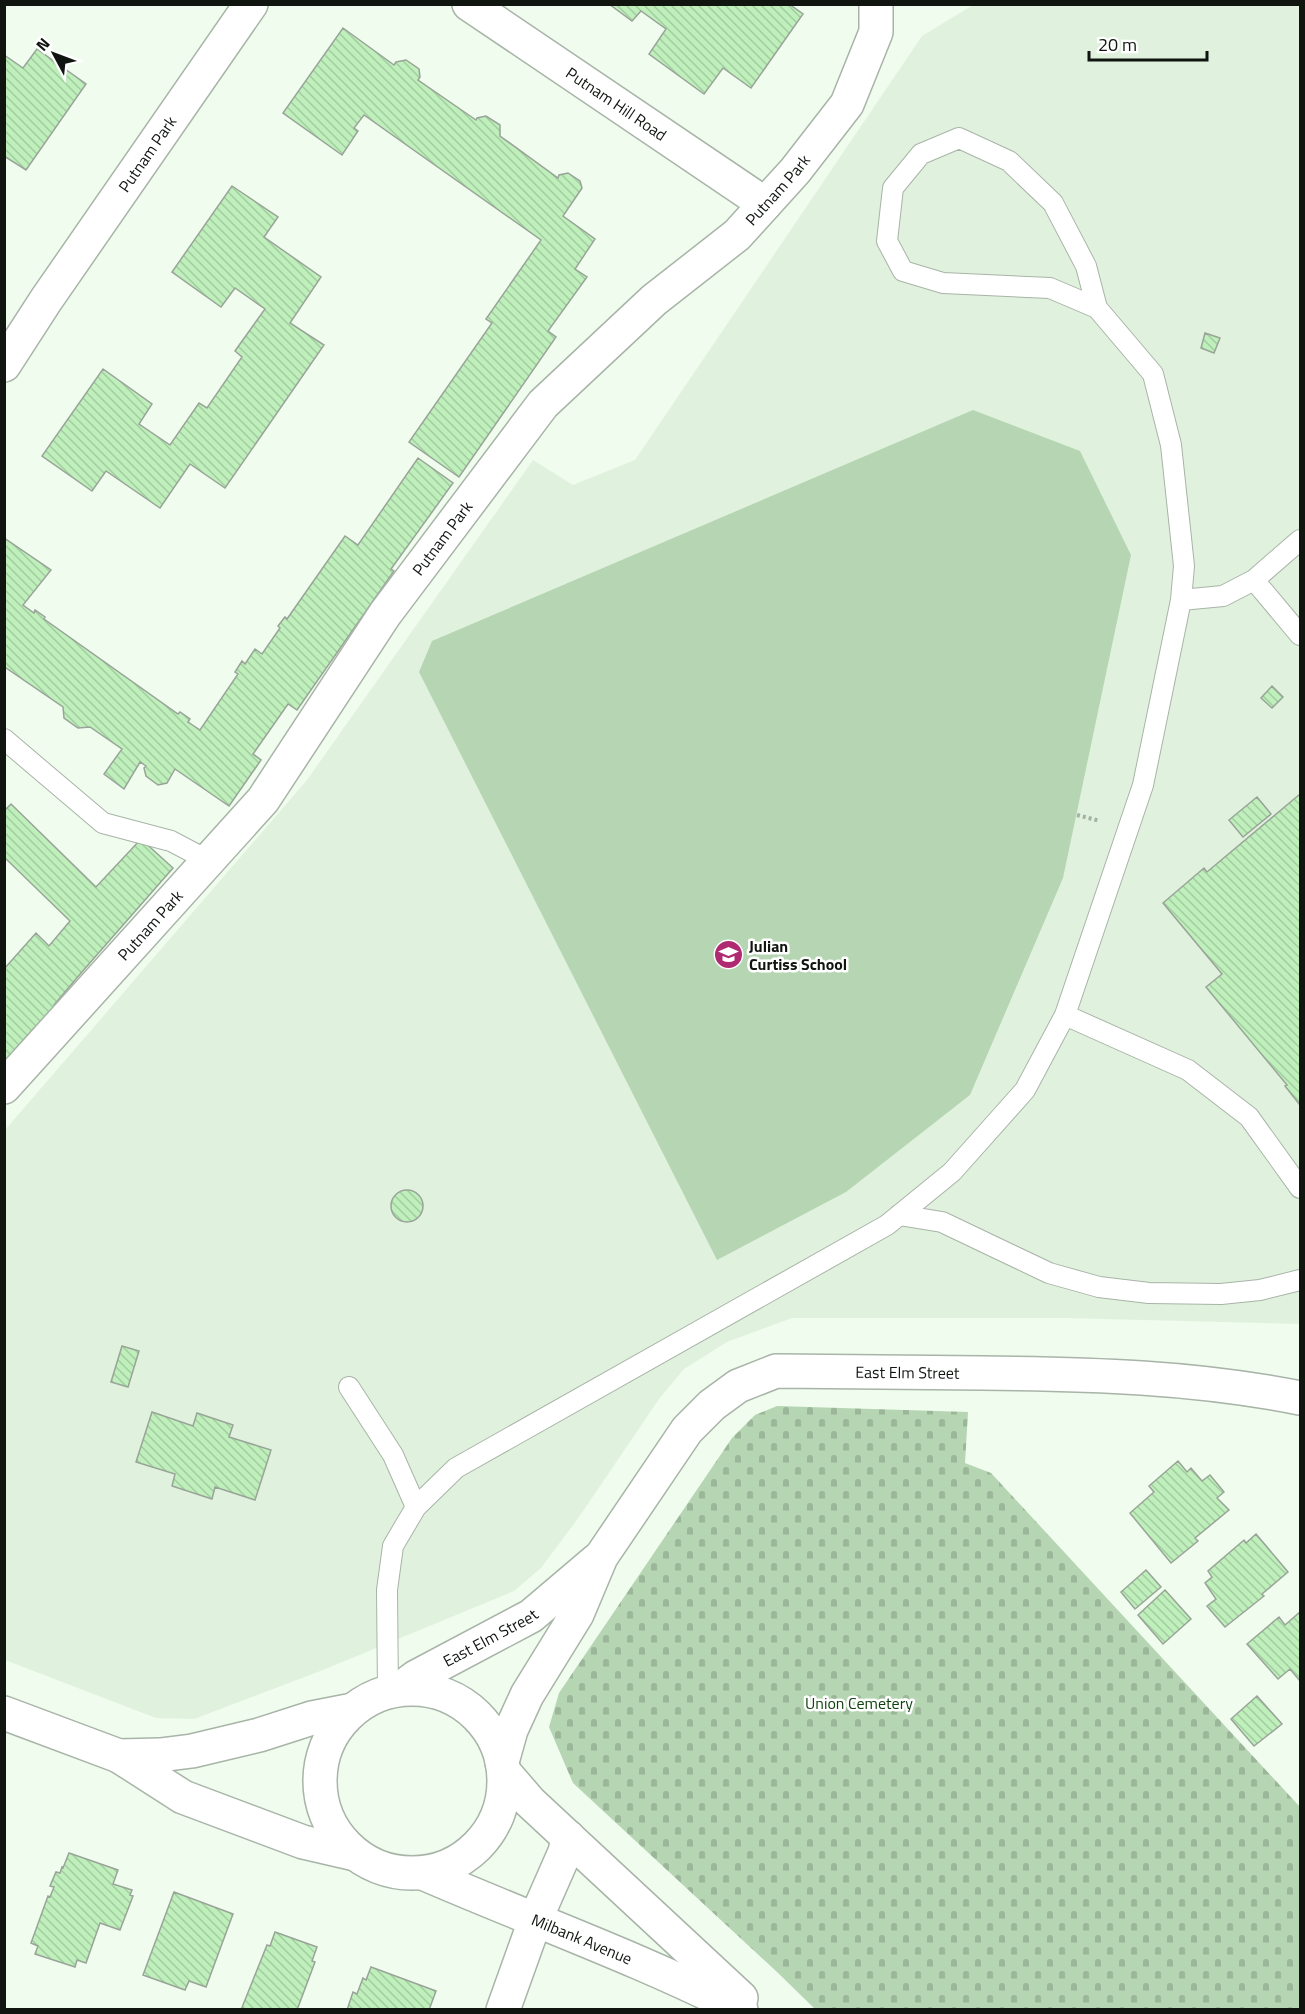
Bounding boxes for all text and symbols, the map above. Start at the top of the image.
north arrow [24,24,84,84]
scale bar [1089,24,1208,62]
text: 20 m [1098,31,1137,58]
text: N [30,32,55,56]
street label: Putnam Hill Road [561,61,672,146]
street label: Putnam Park [112,111,182,197]
street label: Putnam Park [739,149,816,231]
street label: Putnam Park [406,496,478,580]
street label: Putnam Park [112,884,189,966]
place label: Julian Curtiss School [749,934,847,976]
school or university icon: Julian Curtiss School [712,939,744,971]
street label: East Elm Street [855,1360,960,1385]
street label: East Elm Street [439,1603,544,1673]
park label: Union Cemetery [805,1691,913,1715]
street label: Milbank Avenue [528,1907,636,1970]

